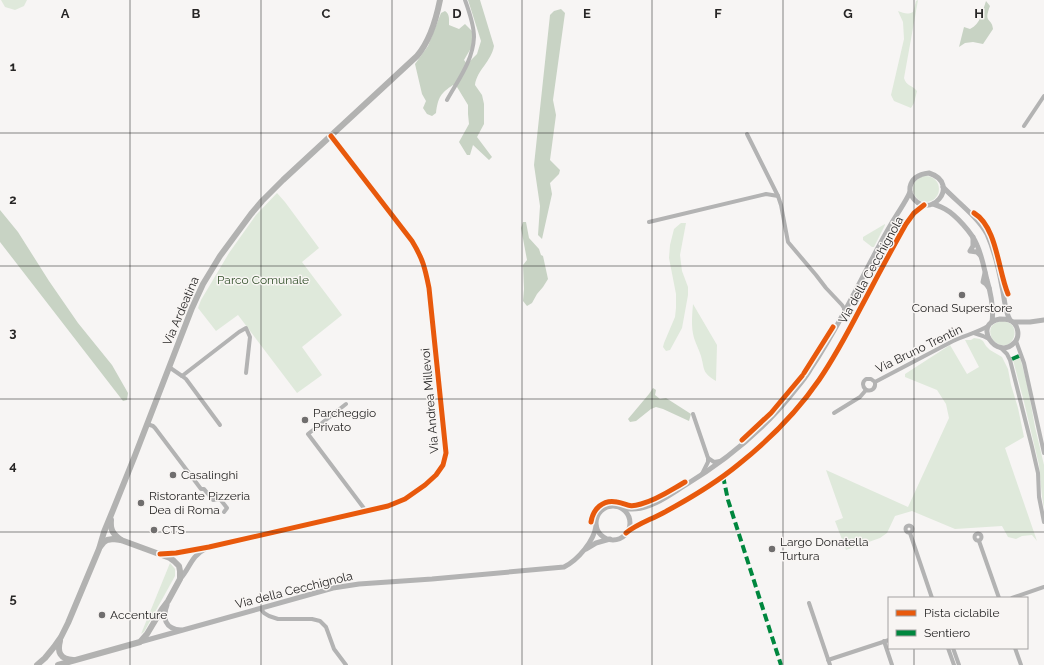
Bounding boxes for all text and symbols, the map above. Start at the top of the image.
text: A [61,6,70,21]
text: B [192,6,201,21]
text: C [322,6,331,21]
text: D [452,6,462,21]
text: E [583,6,591,21]
text: F [714,6,722,21]
text: G [843,6,853,21]
text: H [974,6,984,21]
text: 1 [10,59,17,74]
text: 2 [9,192,17,207]
street label: Via della Cecchignola [836,214,906,326]
park label: Parco Comunale [217,273,309,287]
street label: Via Ardeatina [160,275,202,347]
marker: Conad Superstore [957,290,967,300]
place label: Conad Superstore [912,301,1012,315]
street label: Via Bruno Trentin [873,322,965,376]
text: 3 [9,325,17,340]
street label: Via Andrea Millevoi [418,348,442,454]
place label: Parcheggio Privato [313,406,376,434]
marker: Parcheggio Privato [300,415,310,425]
text: 4 [9,458,17,473]
place label: Casalinghi [181,468,238,482]
marker: Casalinghi [168,470,178,480]
place label: Ristorante Pizzeria Dea di Roma [149,489,250,517]
marker: Ristorante Pizzeria Dea di Roma [136,498,146,508]
place label: CTS [162,523,185,537]
marker: CTS [149,525,159,535]
place label: Largo Donatella Turtura [780,535,868,563]
marker: Largo Donatella Turtura [767,544,777,554]
street label: Via della Cecchignola [234,569,354,611]
text: 5 [9,591,17,606]
legend [888,597,1028,649]
text: Pista ciclabile [924,606,999,620]
place label: Accenture [110,608,167,622]
marker: Accenture [97,610,107,620]
text: Sentiero [924,626,970,640]

